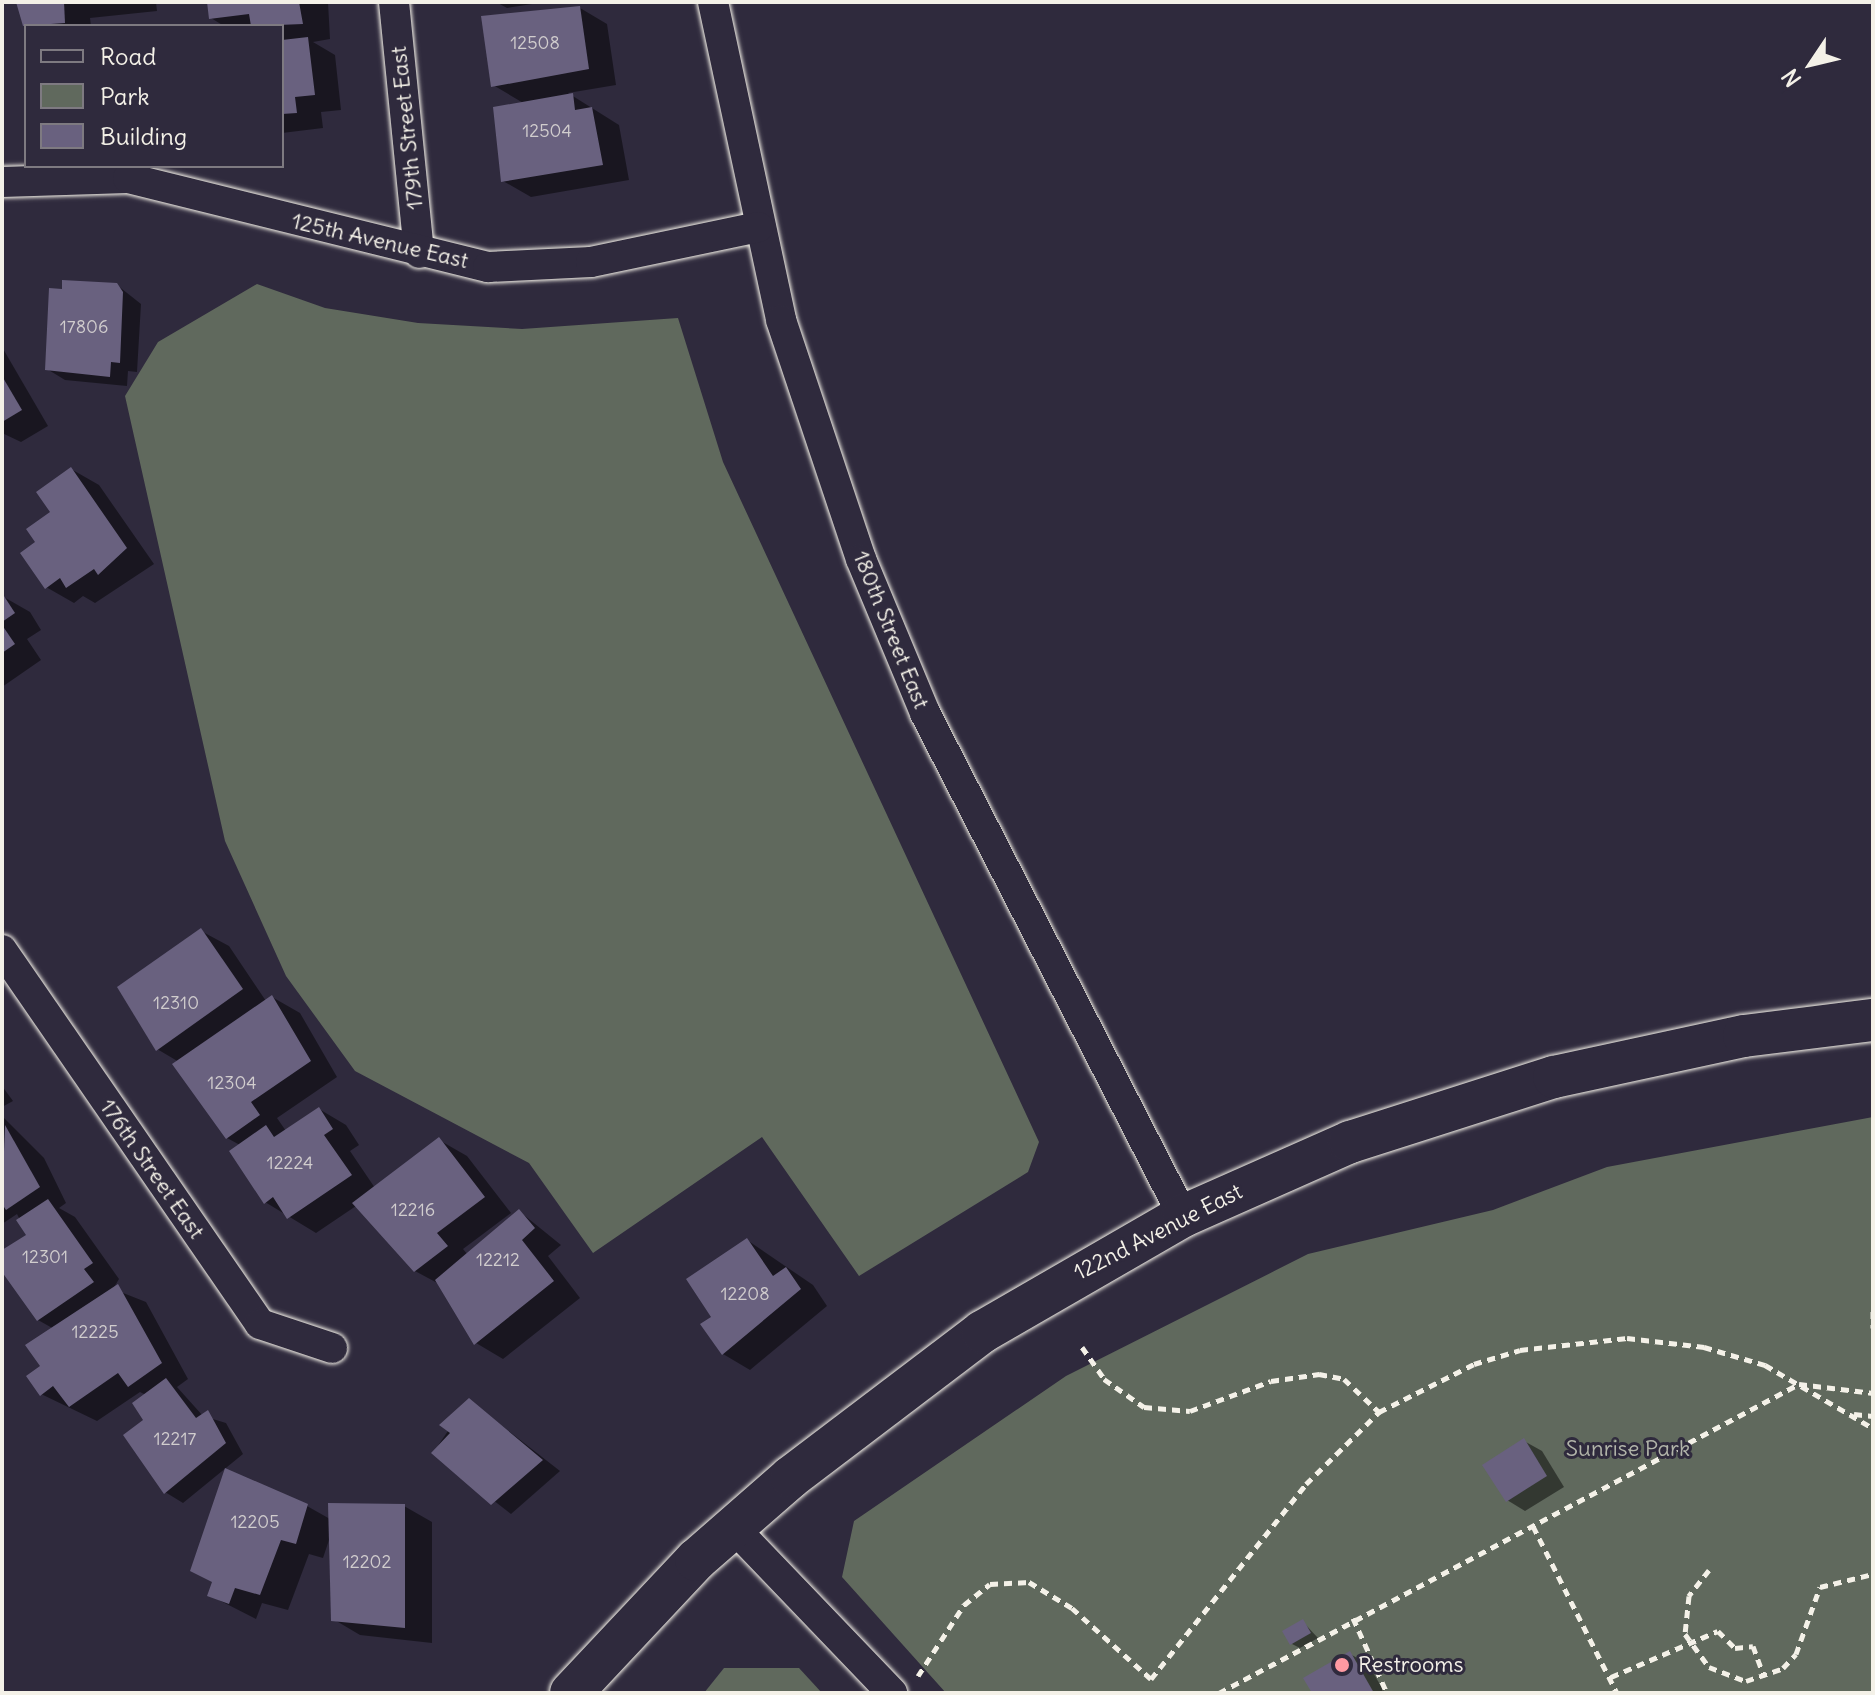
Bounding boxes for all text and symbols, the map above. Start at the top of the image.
legend [24,24,284,168]
north arrow [1771,24,1851,104]
house number: 12508 [510,32,560,54]
text: Road [100,41,156,71]
street label: 179th Street East [385,45,429,211]
text: N [1776,64,1807,92]
text: Park [100,81,150,111]
house number: 12504 [522,120,572,142]
text: Building [100,121,187,151]
street label: 125th Avenue East [289,208,471,274]
house number: 17806 [60,316,108,338]
street label: 180th Street East [847,547,935,713]
house number: 12310 [153,992,199,1014]
house number: 12304 [207,1072,257,1094]
street label: 176th Street East [94,1094,210,1244]
house number: 12224 [267,1152,313,1174]
street label: 122nd Avenue East [1069,1178,1247,1286]
house number: 12216 [391,1199,435,1221]
house number: 12301 [22,1246,68,1268]
house number: 12212 [476,1249,520,1271]
house number: 12208 [720,1283,770,1305]
house number: 12225 [71,1321,119,1343]
house number: 12217 [154,1428,196,1450]
park label: Sunrise Park [1566,1436,1690,1462]
house number: 12205 [230,1511,280,1533]
house number: 12202 [343,1551,391,1573]
place label: Restrooms [1358,1652,1464,1678]
marker: Restrooms [1333,1656,1351,1674]

